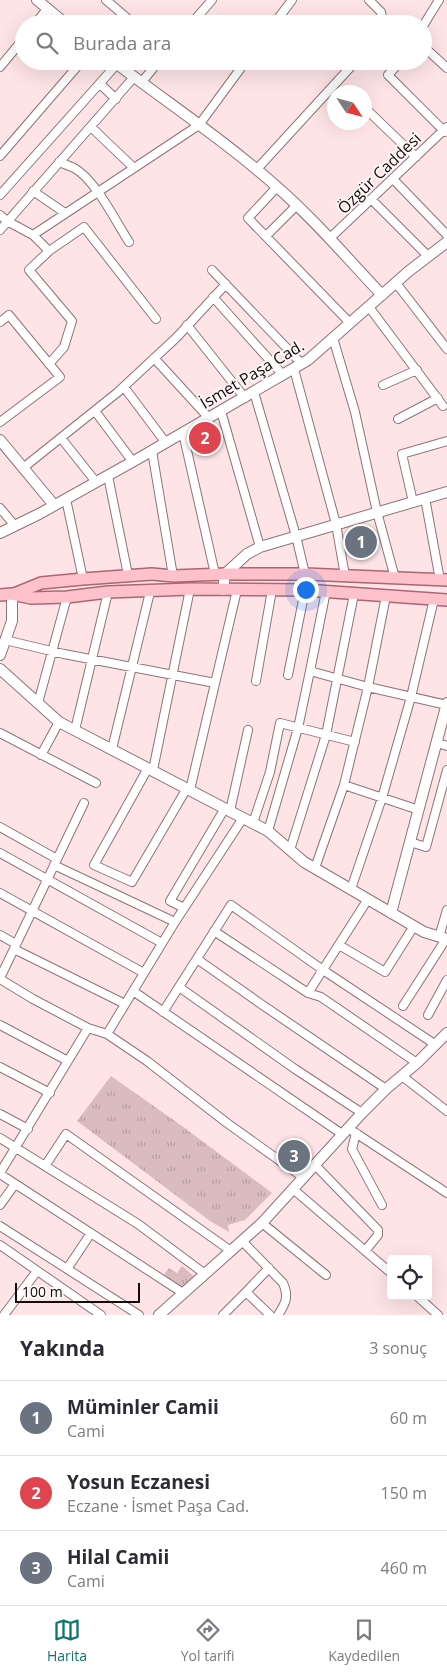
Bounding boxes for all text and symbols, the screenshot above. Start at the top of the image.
search box [15,15,432,70]
icon: search [33,29,61,57]
text: Burada ara [73,30,171,56]
north arrow [327,85,372,130]
street label: Özgür Caddesi [332,127,426,219]
street label: İsmet Paşa Cad. [196,334,308,414]
pin: 2 [189,419,221,457]
pin: 1 [345,523,377,561]
your location [293,577,319,603]
pin: 3 [278,1137,310,1175]
map controls [387,1255,432,1300]
button: locate [387,1255,432,1300]
scale bar [15,1280,140,1303]
text: 100 m [22,1282,63,1301]
text: Yakında [20,1334,105,1362]
text: 3 sonuç [369,1337,427,1359]
text: Müminler Camii [67,1394,219,1420]
text: 1 [31,1407,41,1429]
text: 60 m [390,1407,427,1429]
text: Cami [67,1420,105,1442]
text: Yosun Eczanesi [67,1469,210,1495]
text: 2 [31,1482,41,1504]
text: 150 m [381,1482,427,1504]
text: Eczane · İsmet Paşa Cad. [67,1495,249,1517]
text: Hilal Camii [67,1544,169,1570]
text: 3 [31,1557,41,1579]
text: 460 m [381,1557,427,1579]
text: Cami [67,1570,105,1592]
tab: Harita [47,1616,87,1665]
tab: Yol tarifi [181,1616,234,1665]
tab: Kaydedilen [328,1616,400,1665]

